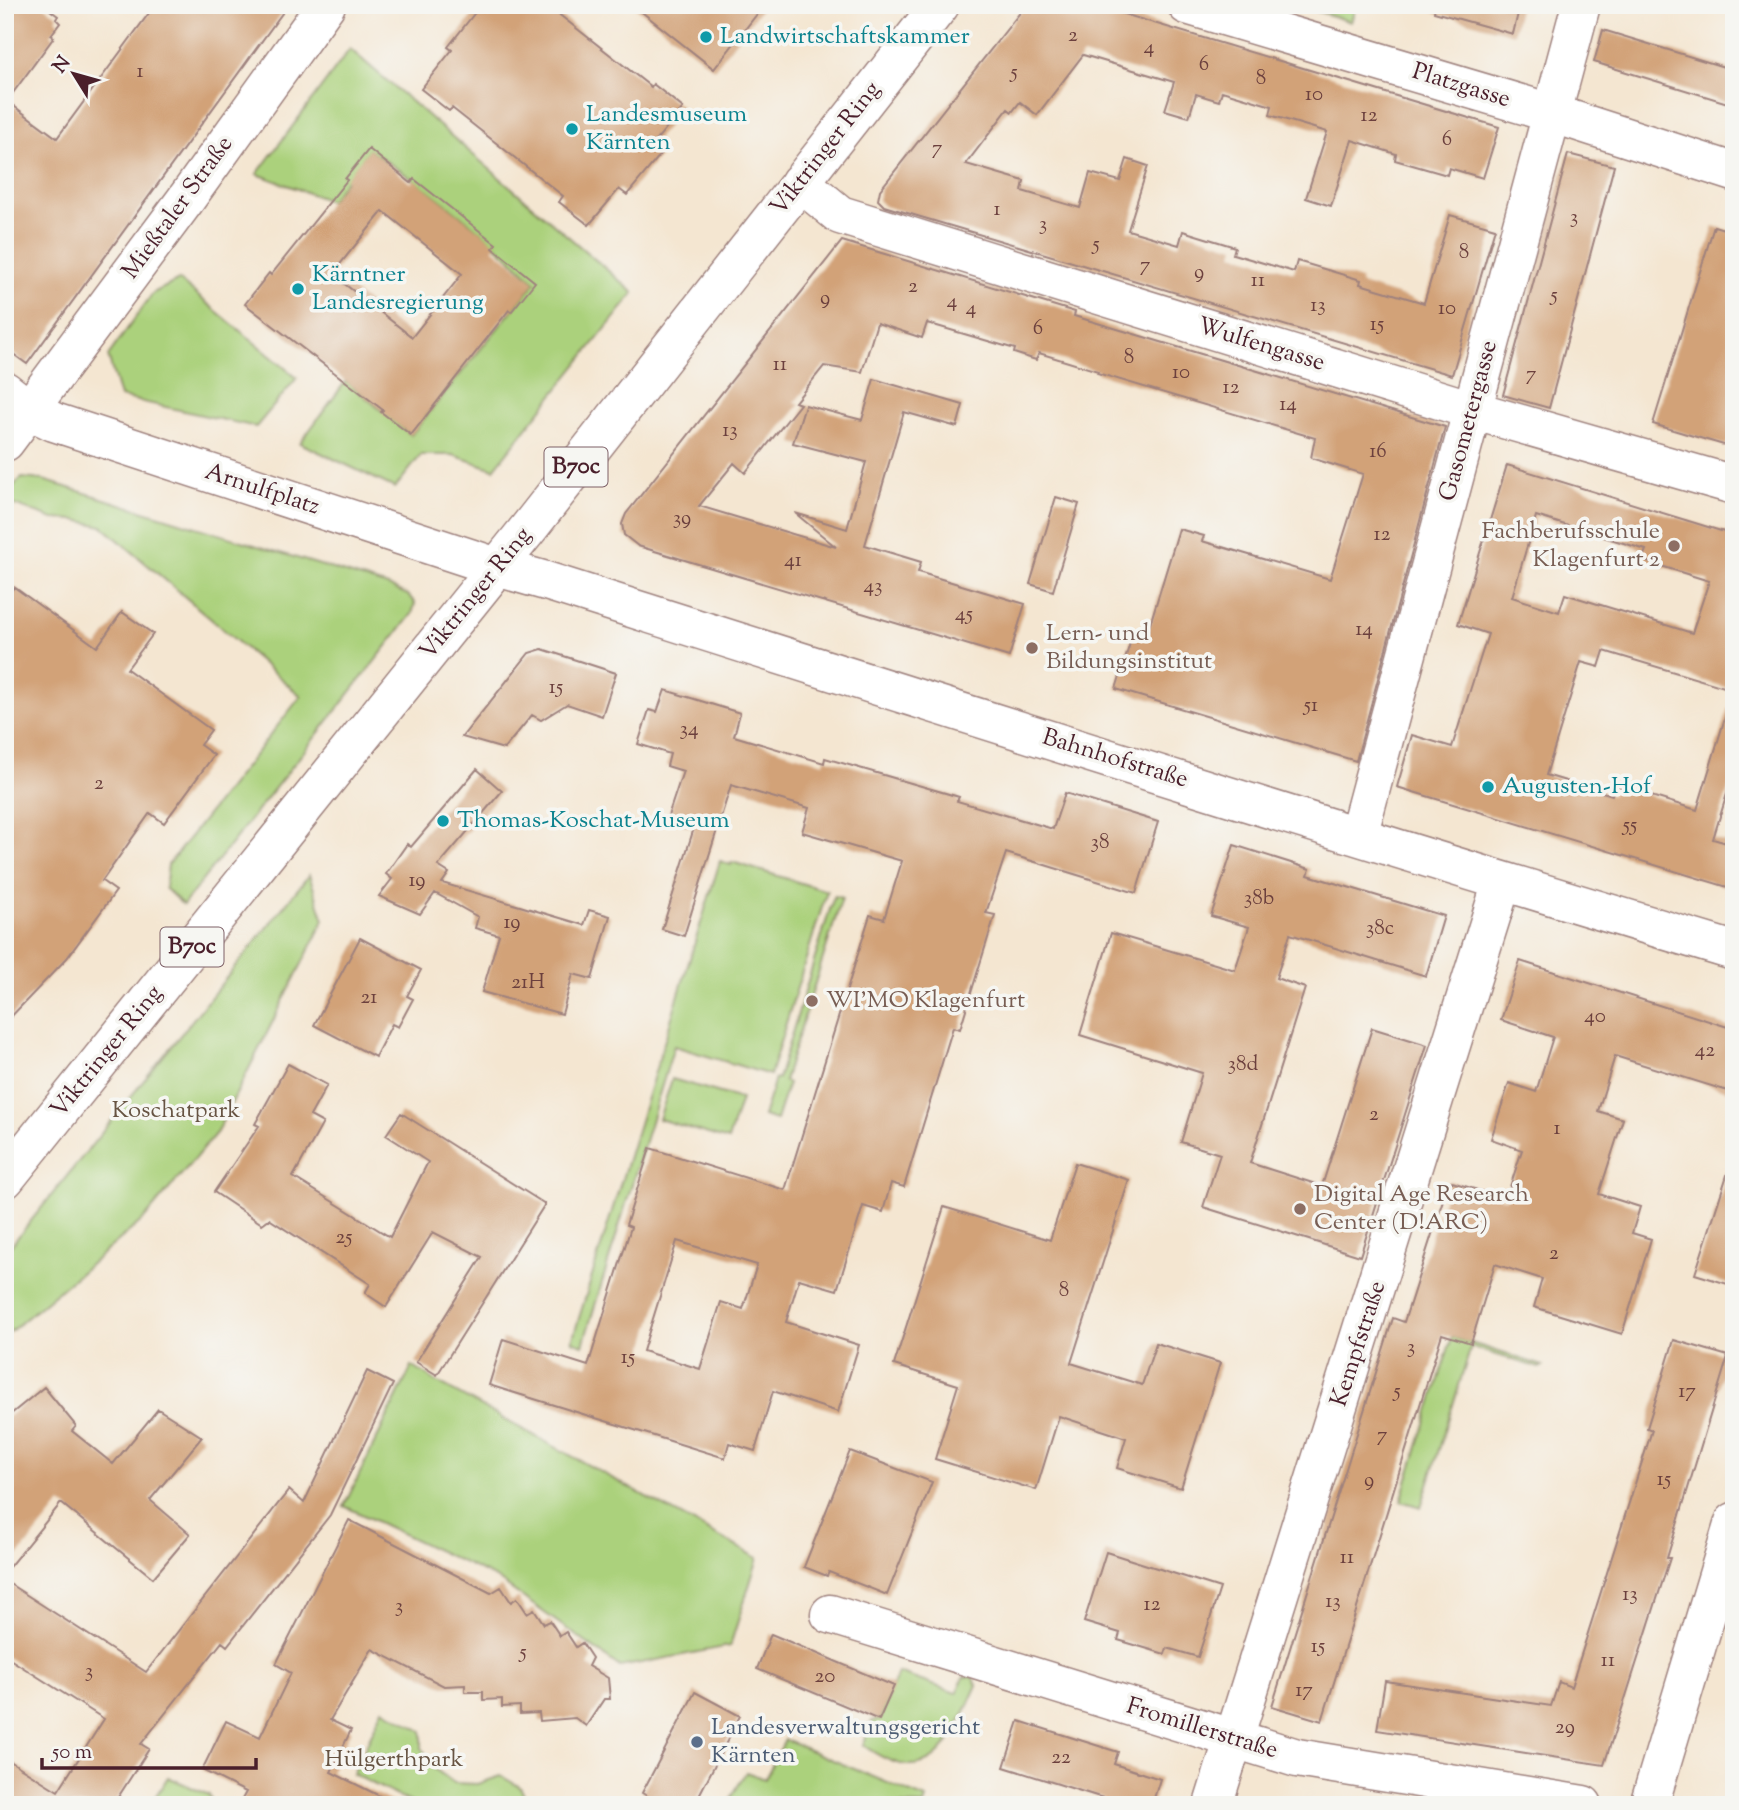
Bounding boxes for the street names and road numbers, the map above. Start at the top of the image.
street label: Platzgasse [1408,55,1514,117]
street label: Viktringer Ring [763,74,889,223]
street label: Mießtaler Straße [114,129,242,287]
street label: Wulfengasse [1193,310,1329,380]
street label: Gasometergasse [1431,337,1507,505]
road number: B70c [544,447,608,486]
street label: Arnulfplatz [200,455,324,525]
street label: Viktringer Ring [412,520,540,668]
street label: Bahnhofstraße [1038,721,1192,797]
road number: B70c [160,928,224,966]
street label: Viktringer Ring [43,978,171,1126]
street label: Kempfstraße [1323,1277,1395,1411]
street label: Fromillerstraße [1122,1690,1282,1768]

